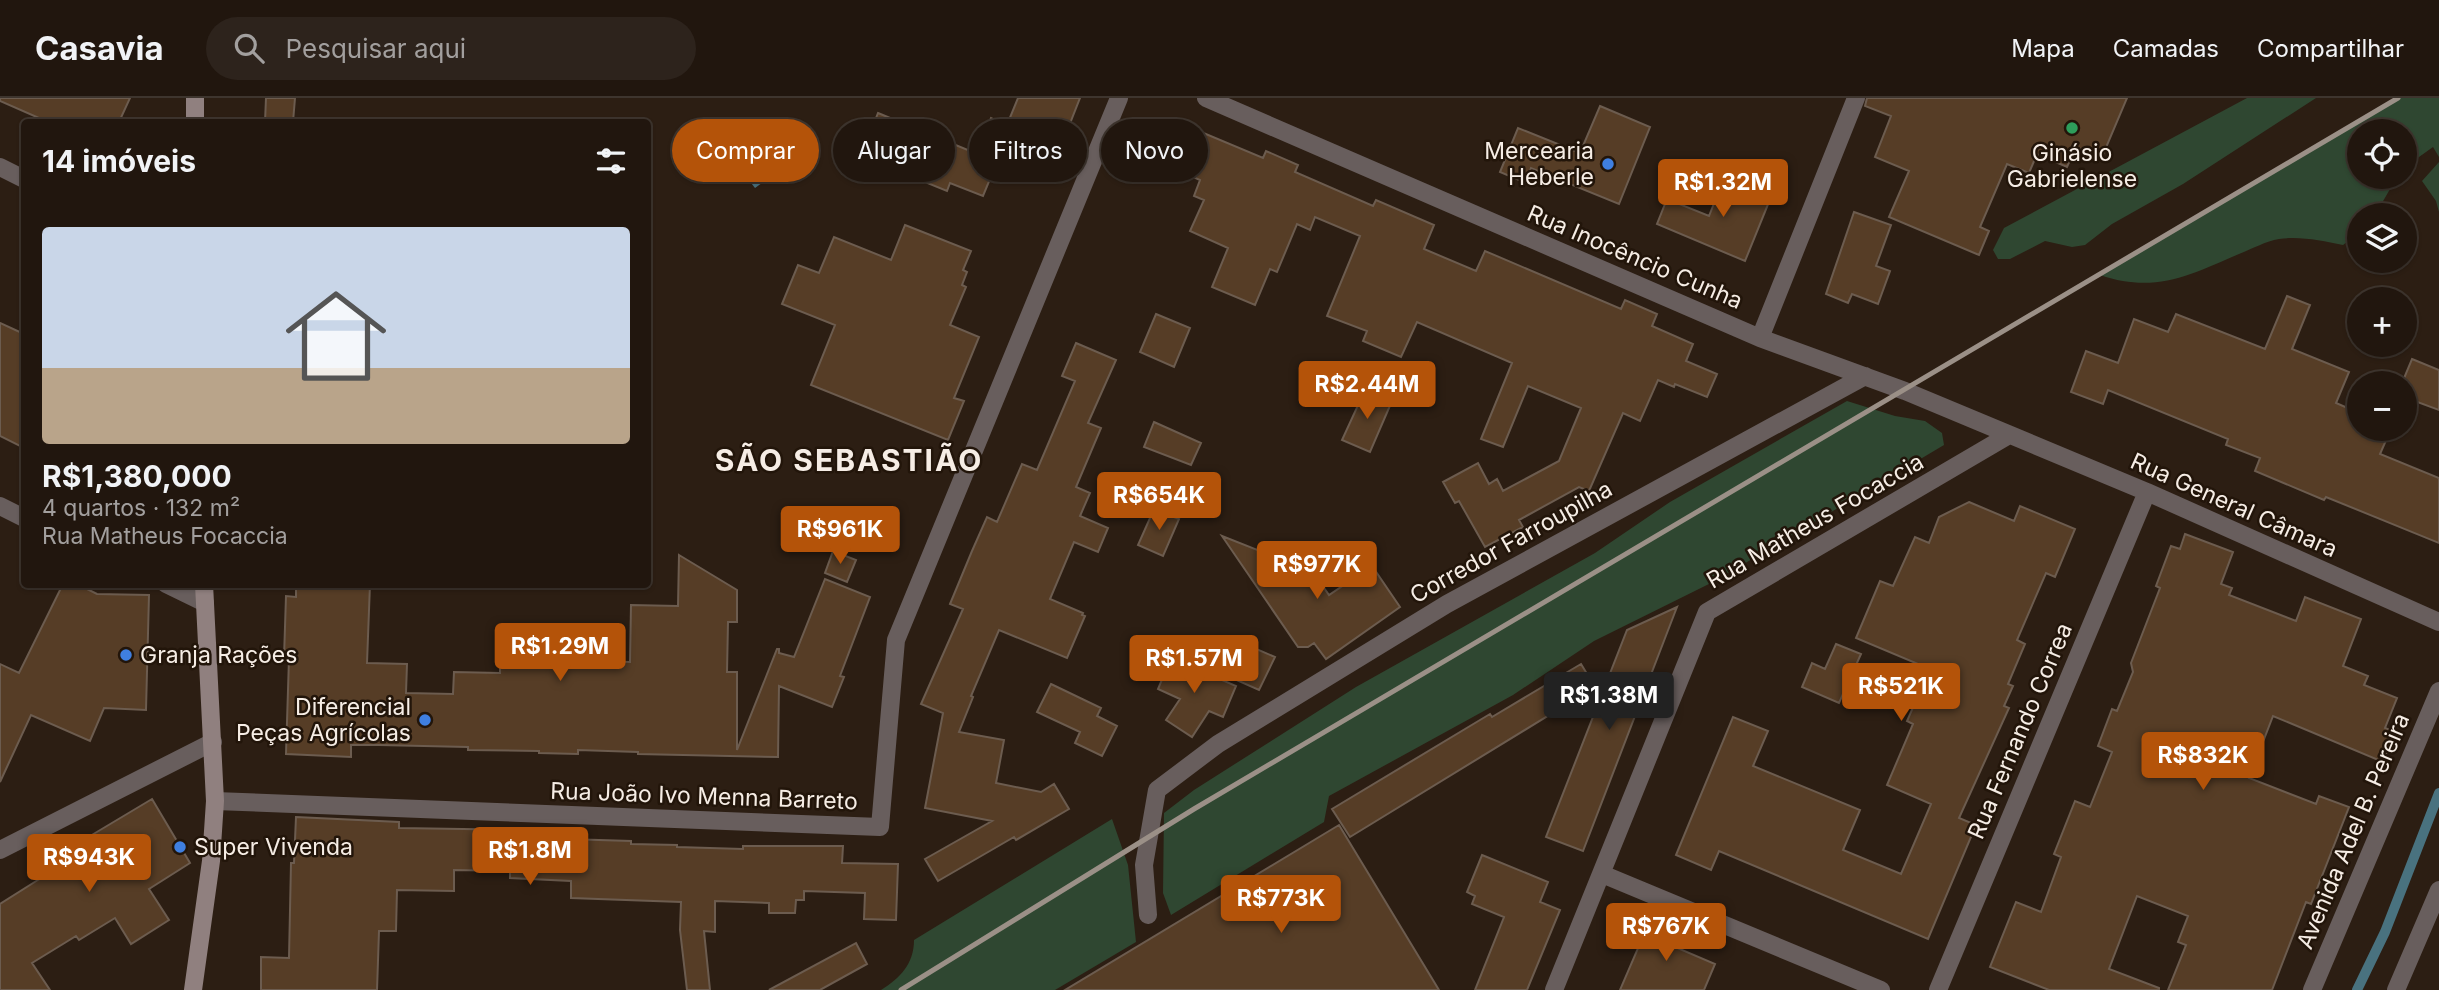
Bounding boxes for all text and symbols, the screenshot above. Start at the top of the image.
search box [206,17,696,80]
text: Casavia [35,28,164,68]
icon: search [230,29,268,67]
text: Pesquisar aqui [286,33,466,64]
text: Mapa [2011,34,2075,63]
text: Camadas [2113,34,2219,63]
text: Compartilhar [2257,34,2404,63]
chip: Comprar [672,119,819,182]
chip: Alugar [833,119,955,182]
chip: Filtros [969,119,1087,182]
chip: Novo [1101,119,1208,182]
map controls [2347,119,2417,441]
button: locate [2347,119,2417,189]
marker: Ginásio Gabrielense [2064,120,2080,136]
place label: Mercearia Heberle [1484,137,1594,191]
place label: Ginásio Gabrielense [2007,139,2137,193]
icon: filters [592,142,630,180]
text: 14 imóveis [42,143,196,179]
marker: Mercearia Heberle [1600,156,1616,172]
pin: R$1.32M [1658,159,1788,219]
text: R$1.32M [1674,168,1772,196]
street label: Rua Inocêncio Cunha [1523,199,1747,315]
button: layers [2347,203,2417,273]
icon: home [273,273,399,399]
button: + [2347,287,2417,357]
pin: R$2.44M [1302,362,1432,421]
text: R$2.44M [1315,370,1419,398]
button: − [2347,371,2417,441]
district label: SÃO SEBASTIÃO [715,442,983,478]
street label: Rua Matheus Focaccia [1702,447,1928,595]
street label: Rua General Câmara [2126,447,2342,563]
text: R$1,380,000 [42,458,232,494]
pin: R$654K [1102,472,1216,532]
street label: Corredor Farroupilha [1405,475,1617,609]
text: R$654K [1113,481,1205,509]
text: 4 quartos · 132 m² [42,494,240,522]
pin: R$961K [783,506,897,566]
text: R$961K [797,515,883,543]
text: Rua Matheus Focaccia [42,522,288,550]
pin: R$977K [1260,542,1374,601]
text: R$977K [1273,550,1361,578]
street label: Rua Fernando Correa [1962,619,2078,843]
pin: R$1.29M [495,624,625,683]
text: R$1.29M [511,632,609,660]
pin: R$1.57M [1129,636,1259,695]
place label: Granja Rações [140,641,297,669]
text: R$1.57M [1145,644,1243,672]
marker: Granja Rações [118,647,134,663]
pin: R$521K [1844,664,1958,723]
pin: R$1.38M [1544,672,1674,732]
text: R$521K [1858,672,1944,700]
text: R$1.38M [1560,681,1658,709]
place label: Diferencial Peças Agrícolas [236,693,411,747]
street label: Avenida Adel B. Pereira [2291,709,2415,953]
marker: Diferencial Peças Agrícolas [417,712,433,728]
pin: R$832K [2146,732,2260,792]
text: R$832K [2157,741,2249,769]
street label: Rua João Ivo Menna Barreto [550,777,858,815]
pin: R$1.8M [473,828,587,887]
place label: Super Vivenda [194,833,353,861]
pin: R$943K [32,834,146,894]
text: R$1.8M [488,836,572,864]
marker: Super Vivenda [172,839,188,855]
text: R$943K [43,843,135,871]
pin: R$773K [1224,876,1338,935]
text: R$773K [1237,884,1325,912]
pin: R$767K [1609,904,1723,963]
text: R$767K [1622,912,1710,940]

